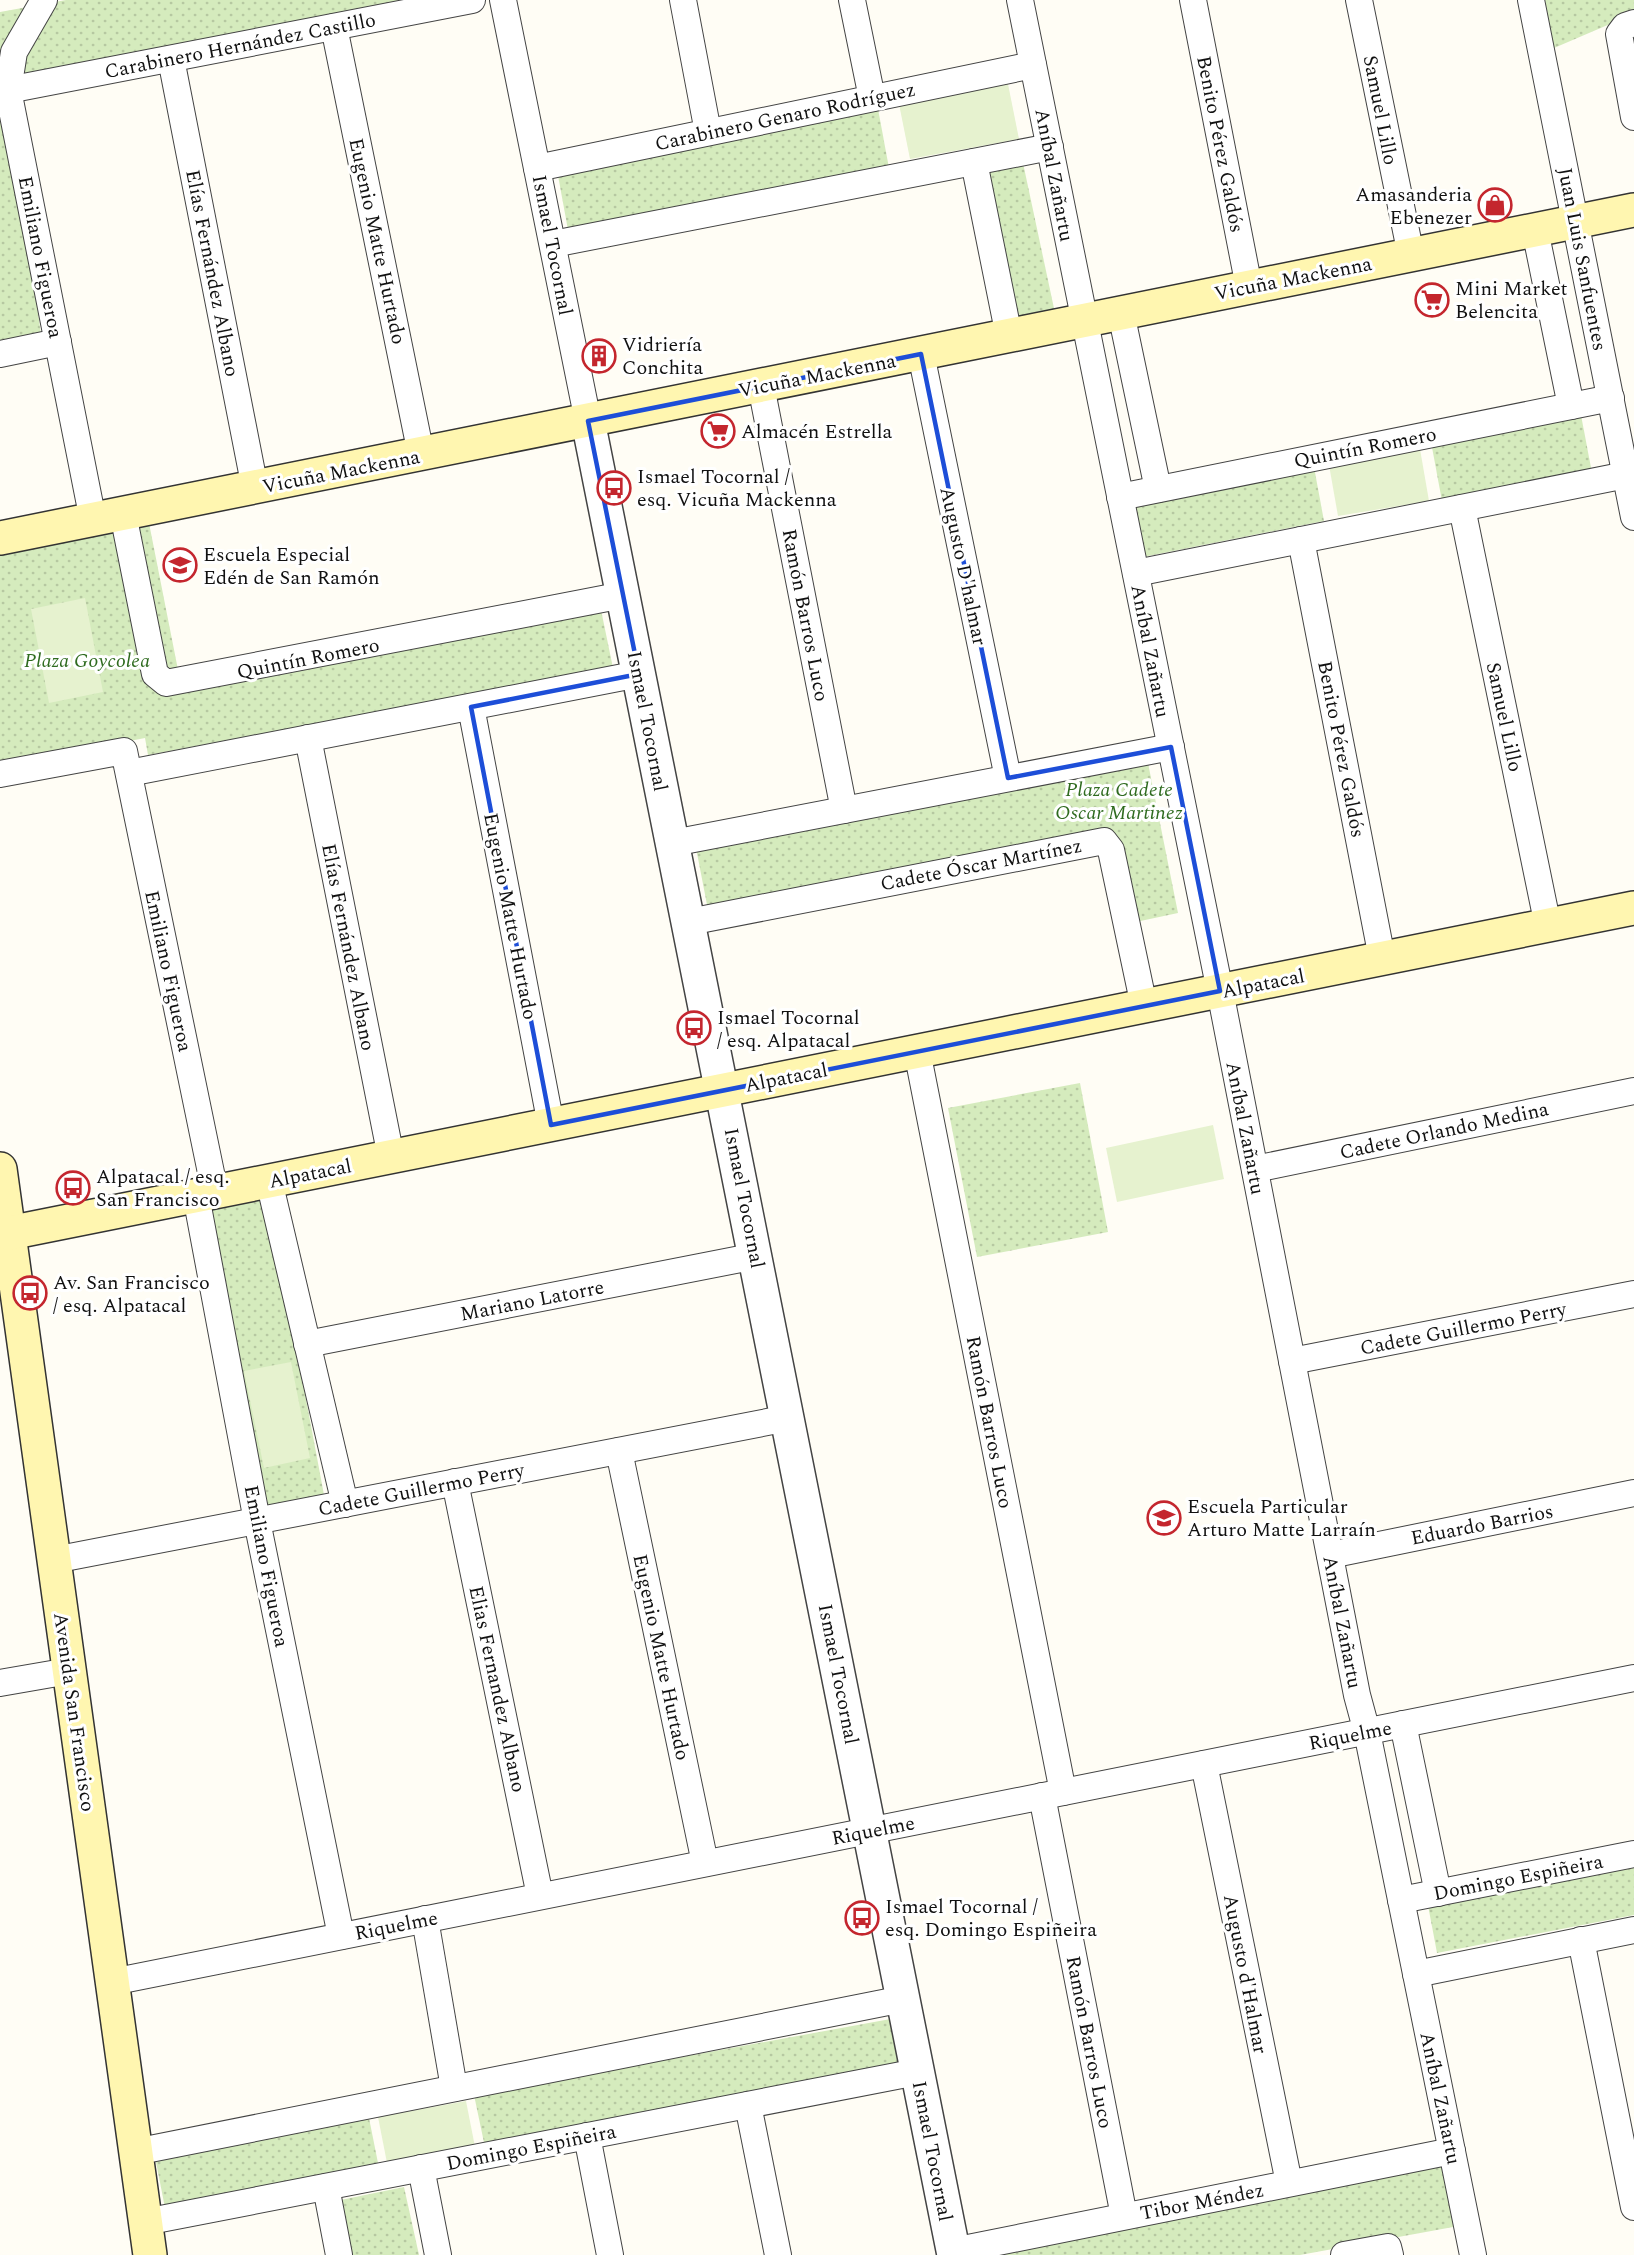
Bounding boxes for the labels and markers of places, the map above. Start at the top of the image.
place label: Amasanderia Ebenezer [1355,180,1472,233]
shop icon: Amasanderia Ebenezer [1477,187,1513,223]
place label: Mini Market Belencita [1455,274,1568,327]
supermarket icon: Mini Market Belencita [1414,282,1450,318]
place label: Vidriería Conchita [622,330,703,383]
building icon: Vidriería Conchita [581,338,617,374]
supermarket icon: Almacén Estrella [700,413,736,449]
place label: Almacén Estrella [741,417,893,447]
place label: Ismael Tocornal / esq. Vicuña Mackenna [637,462,837,515]
bus stop icon: Ismael Tocornal / esq. Vicuña Mackenna [596,470,632,506]
place label: Escuela Especial Edén de San Ramón [203,540,380,593]
school or university icon: Escuela Especial Edén de San Ramón [162,547,198,583]
place label: Ismael Tocornal / esq. Alpatacal [717,1003,860,1056]
bus stop icon: Ismael Tocornal / esq. Alpatacal [676,1010,712,1046]
place label: Alpatacal / esq. San Francisco [96,1162,229,1215]
bus stop icon: Alpatacal / esq. San Francisco [55,1170,91,1206]
place label: Av. San Francisco / esq. Alpatacal [53,1268,210,1321]
bus stop icon: Av. San Francisco / esq. Alpatacal [12,1275,48,1311]
place label: Escuela Particular Arturo Matte Larraín [1187,1492,1376,1545]
school or university icon: Escuela Particular Arturo Matte Larraín [1146,1500,1182,1536]
place label: Ismael Tocornal / esq. Domingo Espiñeira [885,1892,1097,1945]
bus stop icon: Ismael Tocornal / esq. Domingo Espiñeira [844,1900,880,1936]

